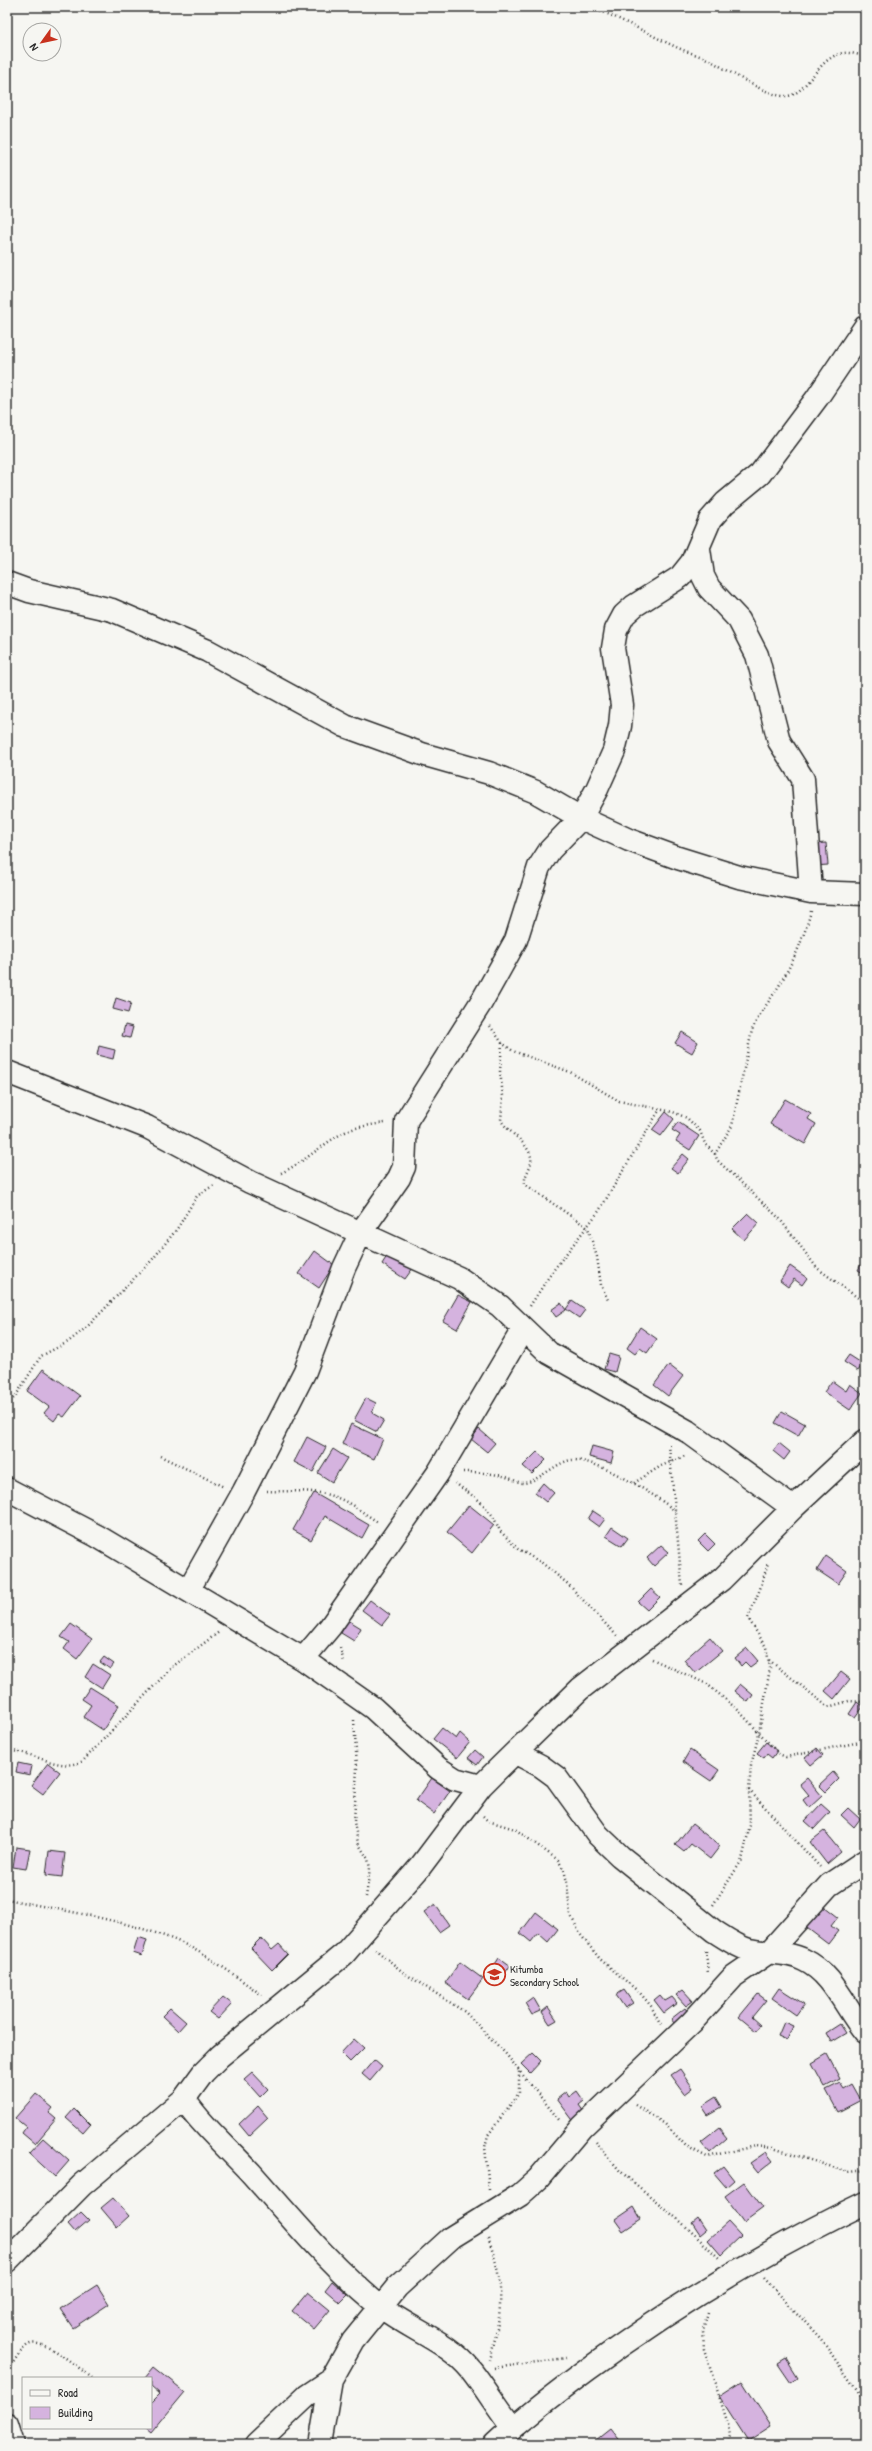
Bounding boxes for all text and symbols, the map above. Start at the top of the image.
north arrow [22,22,62,62]
text: N [26,41,41,54]
school or university icon: Kitumba Secondary School [481,1962,507,1988]
place label: Kitumba Secondary School [510,1962,579,1989]
legend [22,2377,152,2429]
text: Road [58,2384,78,2401]
text: Building [58,2404,93,2421]

